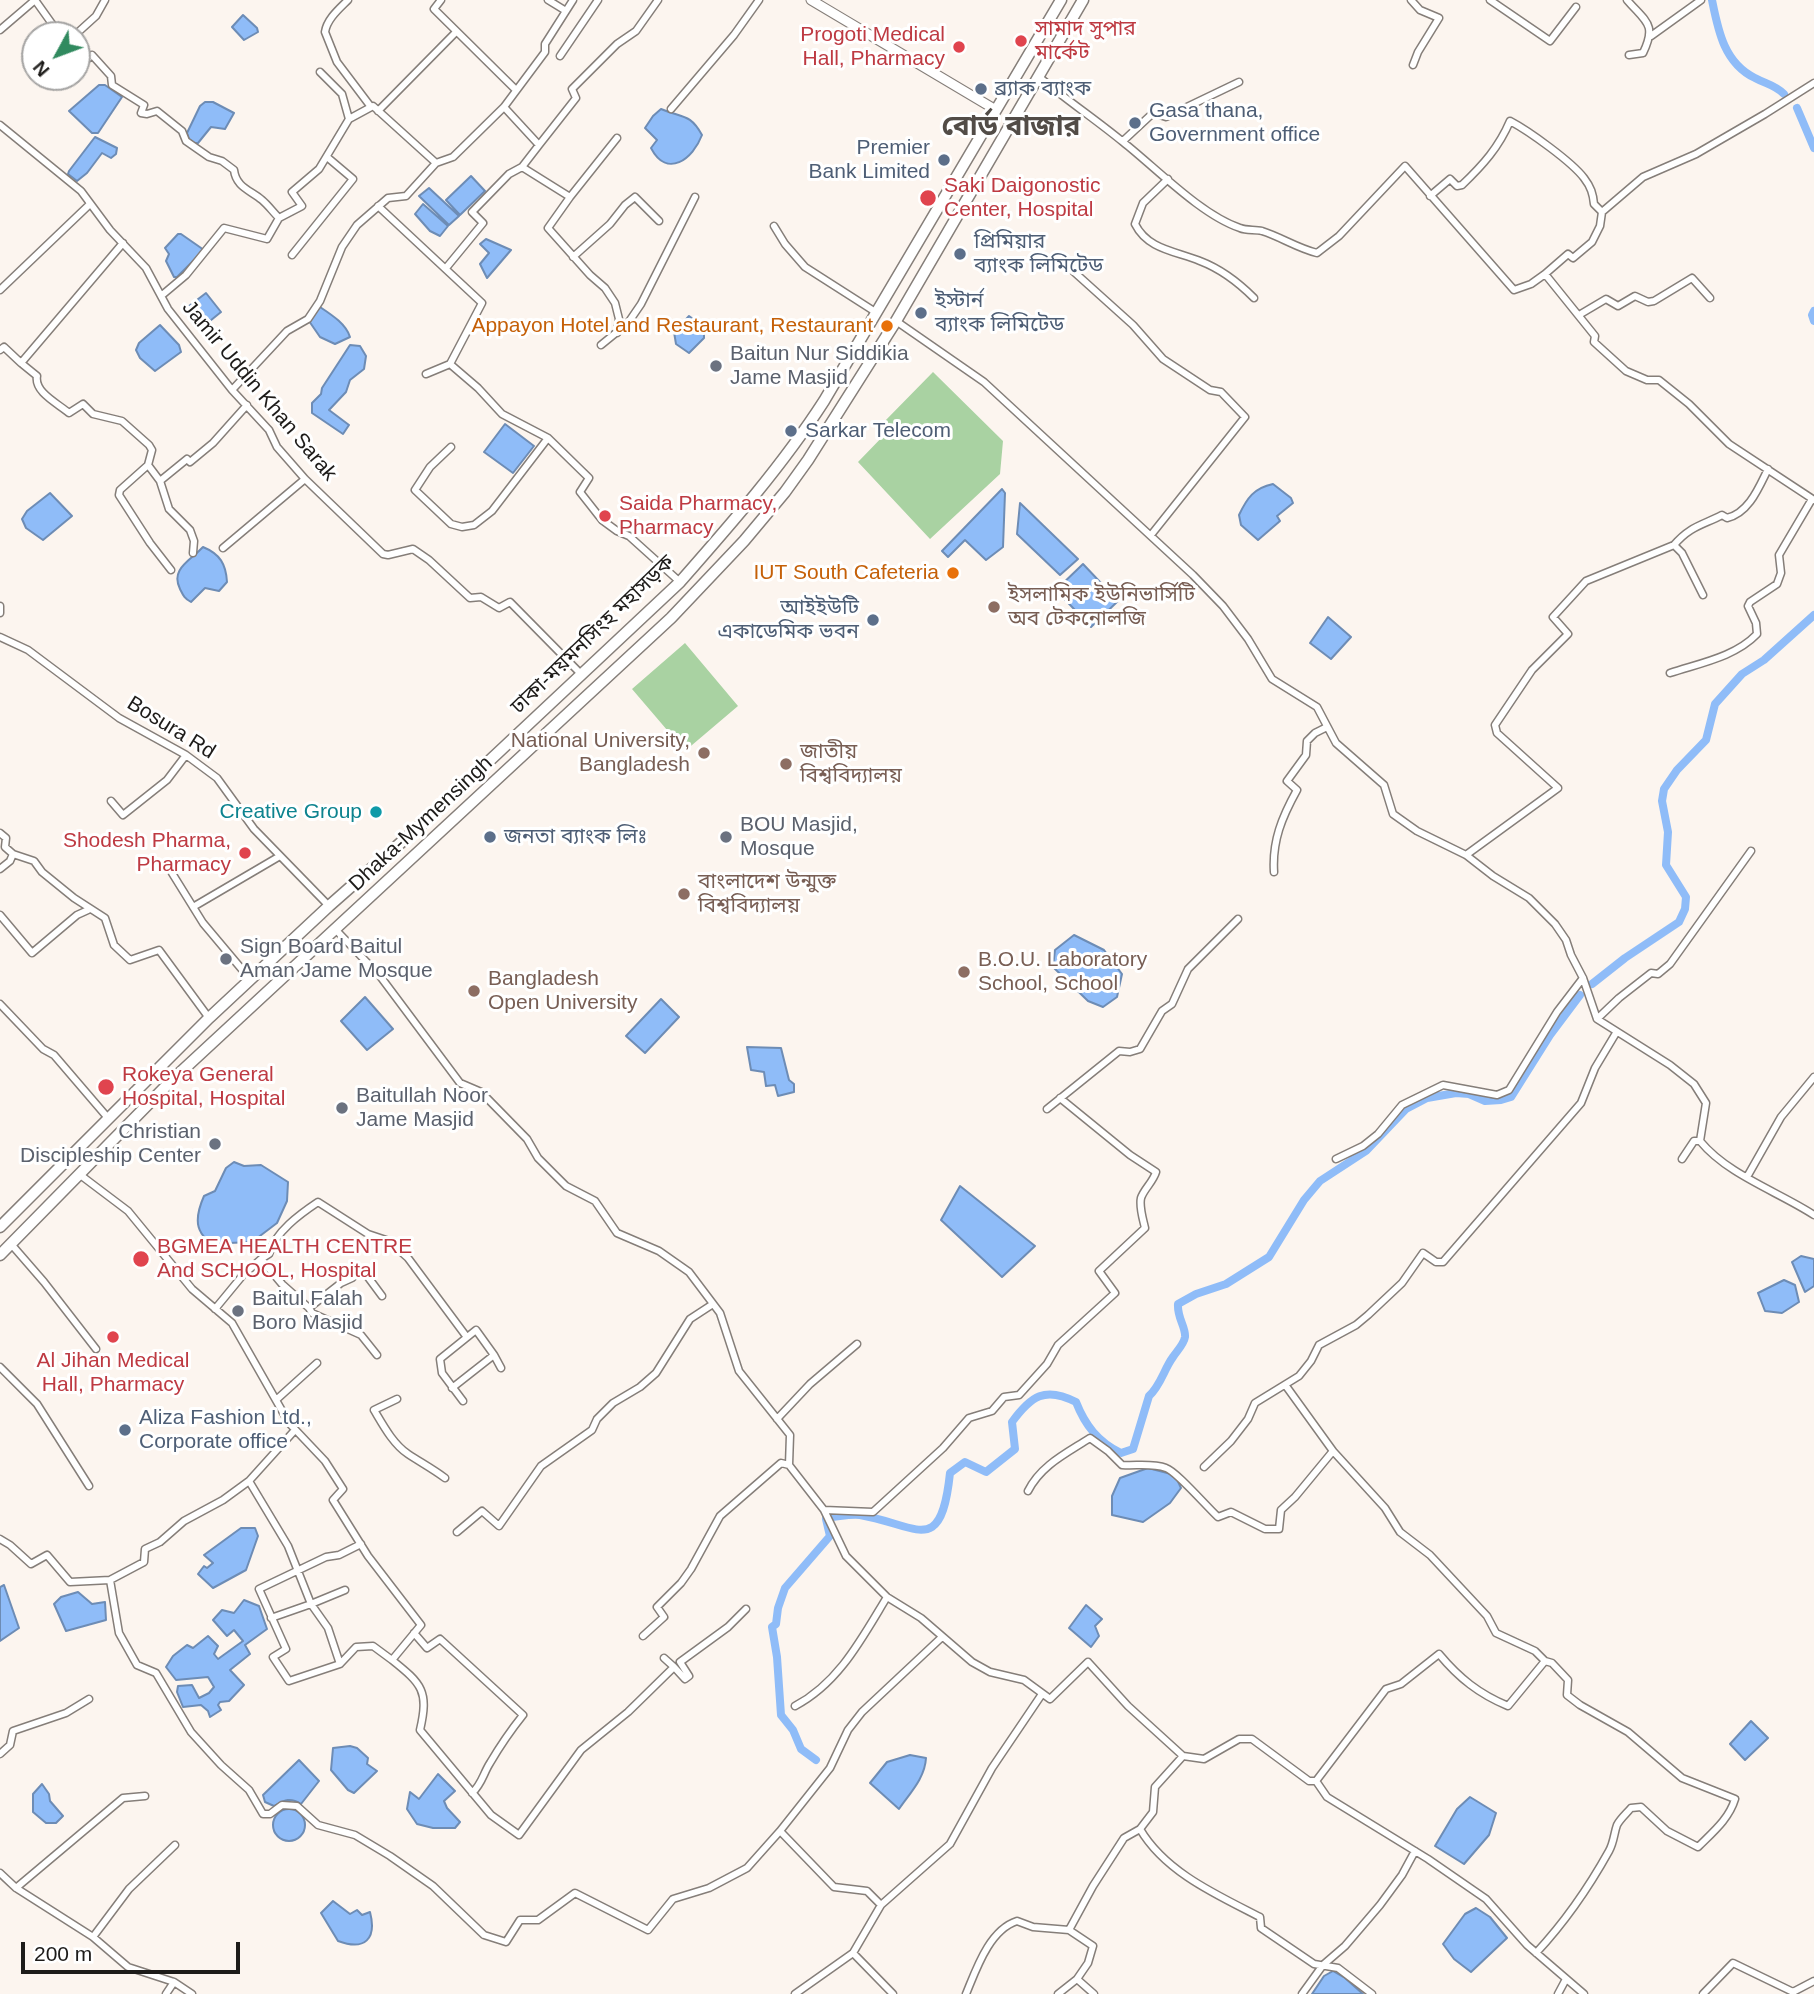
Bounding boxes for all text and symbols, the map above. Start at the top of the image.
place label: সামাদ সুপার মার্কেট [1035,16,1136,66]
north arrow [21,21,91,91]
place label: Progoti Medical Hall, Pharmacy [800,22,945,72]
marker: সামাদ সুপার মার্কেট [1013,33,1029,49]
marker: Progoti Medical Hall, Pharmacy [951,39,967,55]
text: N [29,57,54,81]
place label: ব্র্যাক ব্যাংক [995,76,1091,102]
marker: ব্র্যাক ব্যাংক [973,81,989,97]
place label: Gasa thana, Government office [1149,98,1320,148]
district label: বোর্ড বাজার [942,110,1080,144]
marker: Gasa thana, Government office [1127,115,1143,131]
place label: Premier Bank Limited [809,135,930,185]
marker: Premier Bank Limited [936,152,952,168]
place label: Saki Daigonostic Center, Hospital [944,173,1100,223]
marker: Saki Daigonostic Center, Hospital [918,188,938,208]
place label: প্রিমিয়ার ব্যাংক লিমিটেড [974,229,1103,279]
marker: প্রিমিয়ার ব্যাংক লিমিটেড [952,246,968,262]
place label: ইস্টার্ন ব্যাংক লিমিটেড [935,288,1064,338]
street label: Jamir Uddin Khan Sarak [176,296,342,486]
marker: ইস্টার্ন ব্যাংক লিমিটেড [913,305,929,321]
place label: Appayon Hotel and Restaurant, Restaurant [471,313,873,339]
marker: Appayon Hotel and Restaurant, Restaurant [879,318,895,334]
place label: Baitun Nur Siddikia Jame Masjid [730,341,909,391]
marker: Baitun Nur Siddikia Jame Masjid [708,358,724,374]
place label: Sarkar Telecom [805,418,951,444]
marker: Sarkar Telecom [783,423,799,439]
place label: Saida Pharmacy, Pharmacy [619,491,777,541]
marker: Saida Pharmacy, Pharmacy [597,508,613,524]
street label: ঢাকা-ময়মনসিংহ মহাসড়ক [506,550,680,720]
place label: IUT South Cafeteria [753,560,939,586]
marker: IUT South Cafeteria [945,565,961,581]
place label: ইসলামিক ইউনিভার্সিটি অব টেকনোলজি [1008,582,1195,632]
place label: আইইউটি একাডেমিক ভবন [717,595,859,645]
marker: ইসলামিক ইউনিভার্সিটি অব টেকনোলজি [986,599,1002,615]
marker: আইইউটি একাডেমিক ভবন [865,612,881,628]
street label: Bosura Rd [122,691,220,765]
place label: National University, Bangladesh [511,728,690,778]
place label: জাতীয় বিশ্ববিদ্যালয় [800,739,902,789]
marker: National University, Bangladesh [696,745,712,761]
street label: Dhaka-Mymensingh [344,751,498,897]
marker: জাতীয় বিশ্ববিদ্যালয় [778,756,794,772]
place label: Creative Group [220,799,362,825]
marker: Creative Group [368,804,384,820]
place label: BOU Masjid, Mosque [740,812,858,862]
place label: জনতা ব্যাংক লিঃ [504,824,647,850]
place label: Shodesh Pharma, Pharmacy [63,828,231,878]
marker: জনতা ব্যাংক লিঃ [482,829,498,845]
marker: BOU Masjid, Mosque [718,829,734,845]
marker: Shodesh Pharma, Pharmacy [237,845,253,861]
place label: বাংলাদেশ উন্মুক্ত বিশ্ববিদ্যালয় [698,869,836,919]
marker: বাংলাদেশ উন্মুক্ত বিশ্ববিদ্যালয় [676,886,692,902]
place label: Sign Board Baitul Aman Jame Mosque [240,934,433,984]
place label: B.O.U. Laboratory School, School [978,947,1147,997]
marker: Sign Board Baitul Aman Jame Mosque [218,951,234,967]
marker: B.O.U. Laboratory School, School [956,964,972,980]
place label: Bangladesh Open University [488,966,637,1016]
marker: Bangladesh Open University [466,983,482,999]
place label: Rokeya General Hospital, Hospital [122,1062,285,1112]
marker: Rokeya General Hospital, Hospital [96,1077,116,1097]
place label: Baitullah Noor Jame Masjid [356,1083,488,1133]
marker: Baitullah Noor Jame Masjid [334,1100,350,1116]
place label: Christian Discipleship Center [20,1119,201,1169]
marker: Christian Discipleship Center [207,1136,223,1152]
place label: BGMEA HEALTH CENTRE And SCHOOL, Hospital [157,1234,412,1284]
marker: BGMEA HEALTH CENTRE And SCHOOL, Hospital [131,1249,151,1269]
place label: Baitul Falah Boro Masjid [252,1286,363,1336]
marker: Baitul Falah Boro Masjid [230,1303,246,1319]
marker: Al Jihan Medical Hall, Pharmacy [105,1329,121,1345]
place label: Al Jihan Medical Hall, Pharmacy [37,1348,189,1398]
place label: Aliza Fashion Ltd., Corporate office [139,1405,312,1455]
marker: Aliza Fashion Ltd., Corporate office [117,1422,133,1438]
scale bar [24,1927,243,1971]
text: 200 m [34,1942,92,1965]

